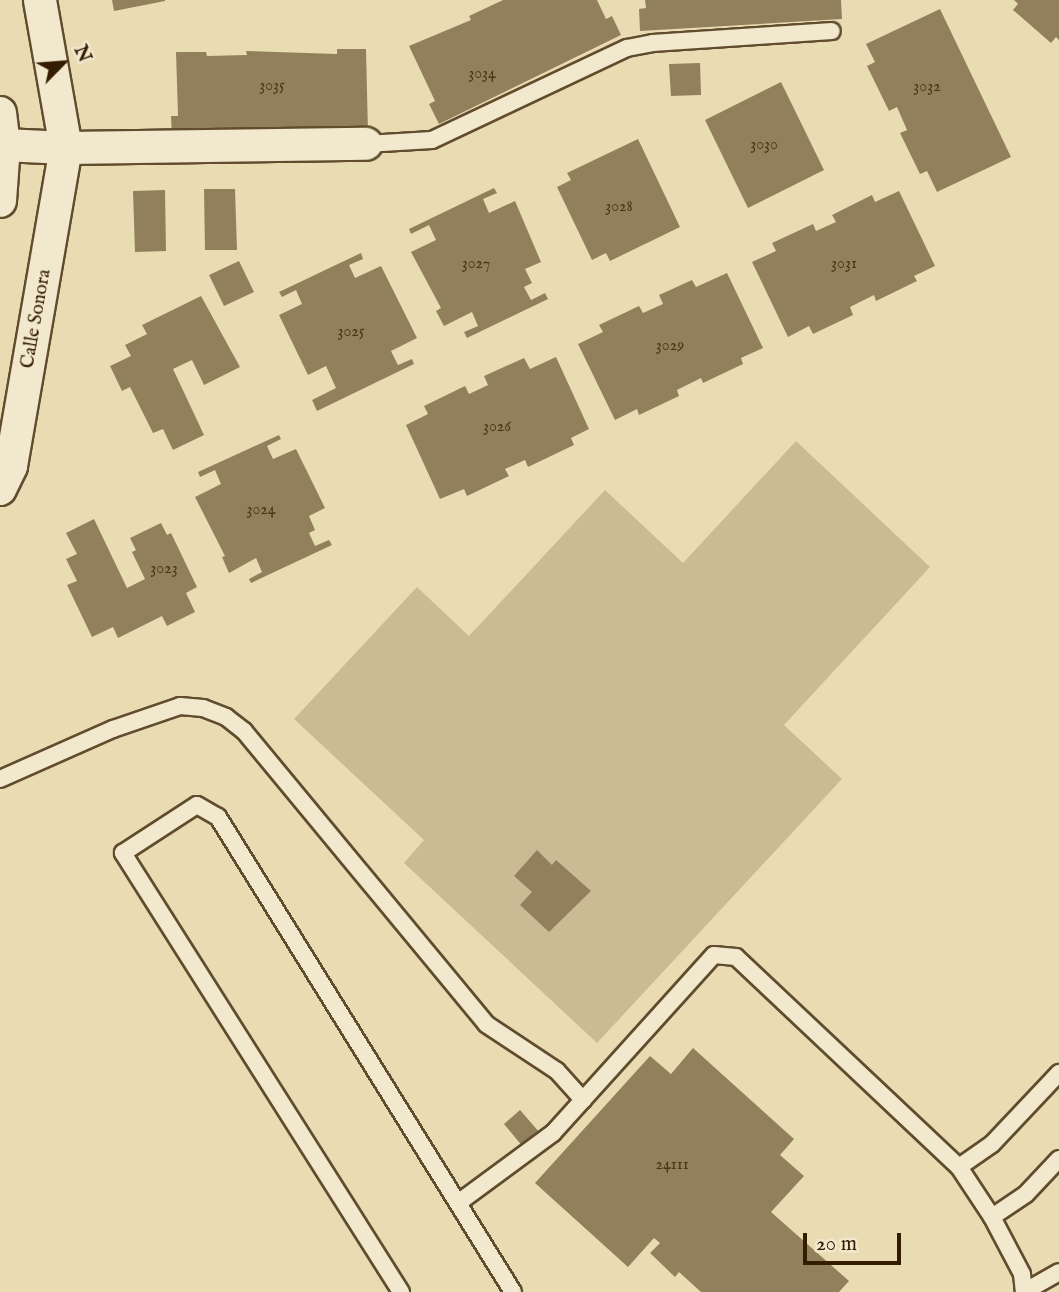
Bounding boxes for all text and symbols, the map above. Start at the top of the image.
north arrow [28,28,98,98]
text: N [68,42,96,67]
house number: 3034 [468,64,496,84]
house number: 3035 [259,76,285,96]
house number: 3032 [913,77,941,97]
house number: 3030 [750,135,778,155]
house number: 3028 [605,197,633,217]
house number: 3027 [462,254,490,274]
house number: 3031 [831,254,857,274]
street label: Calle Sonora [17,268,57,370]
house number: 3025 [337,322,365,342]
house number: 3029 [656,336,684,356]
house number: 3026 [483,417,511,437]
house number: 3024 [246,500,276,520]
house number: 3023 [150,559,178,579]
house number: 24111 [655,1155,689,1175]
scale bar [807,1218,905,1262]
text: 20 m [816,1231,857,1258]

